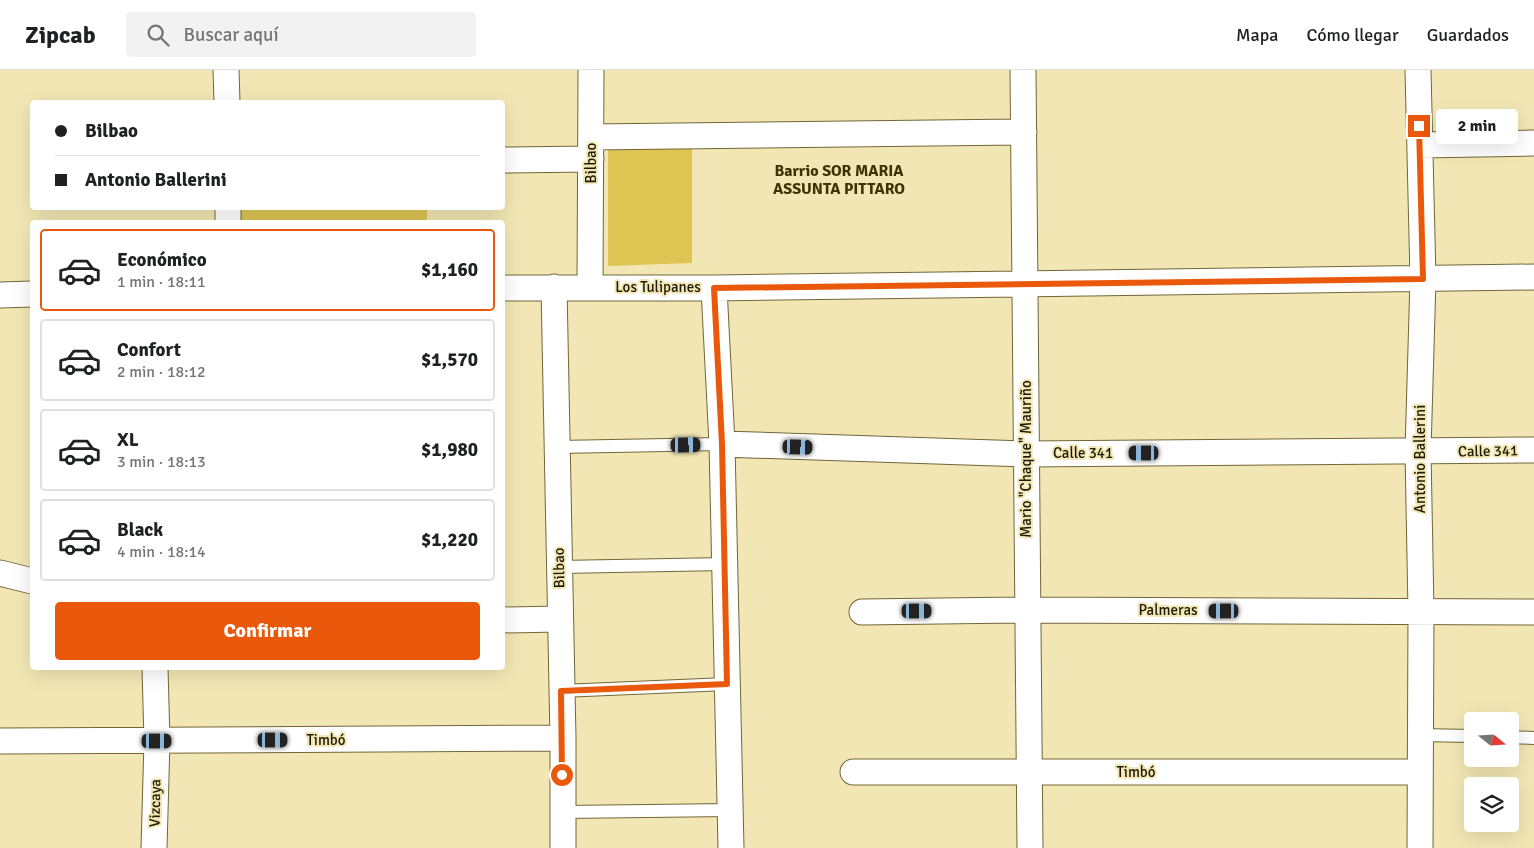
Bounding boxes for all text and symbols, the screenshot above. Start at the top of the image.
search box [126,12,476,57]
text: Zipcab [25,20,96,50]
icon: search [144,21,172,49]
text: Buscar aquí [184,23,279,47]
text: Mapa [1236,24,1278,46]
text: Cómo llegar [1306,24,1399,46]
text: Guardados [1427,24,1509,46]
callout: 2 min [1436,108,1519,144]
route end [1408,115,1430,137]
text: 2 min [1458,116,1496,136]
text: Bilbao [85,119,138,143]
street label: Bilbao [582,142,600,183]
district label: Barrio SOR MARIA ASSUNTA PITTARO [773,161,905,199]
text: Antonio Ballerini [85,168,227,192]
icon: car [57,248,102,293]
text: Económico [117,248,207,272]
text: $1,160 [421,258,478,282]
text: 1 min · 18:11 [117,272,206,292]
street label: Los Tulipanes [615,278,701,296]
icon: car [57,338,102,383]
text: Confort [117,338,181,362]
text: $1,570 [421,348,478,372]
text: 2 min · 18:12 [117,362,206,382]
street label: Mario "Chaque" Mauriño [1017,380,1035,538]
street label: Antonio Ballerini [1411,405,1429,513]
icon: car [57,428,102,473]
text: XL [117,428,139,452]
car [670,437,701,453]
text: $1,980 [421,438,478,462]
car [782,439,813,455]
street label: Calle 341 [1458,441,1518,461]
street label: Calle 341 [1053,444,1113,462]
car [1129,446,1159,461]
text: 3 min · 18:13 [117,452,206,472]
icon: car [57,518,102,563]
text: Black [117,518,163,542]
text: $1,220 [421,528,478,552]
text: 4 min · 18:14 [117,542,206,562]
street label: Bilbao [550,547,568,589]
street label: Palmeras [1138,601,1198,619]
button: Confirmar [55,602,480,660]
car [902,604,932,619]
car [1209,604,1239,619]
north arrow [1464,712,1519,768]
map controls [1464,712,1519,832]
street label: Timbó [306,731,346,749]
car [258,733,288,748]
car [142,734,172,749]
street label: Timbó [1116,763,1156,781]
route start [551,764,573,786]
button: layers [1464,777,1519,832]
street label: Vizcaya [146,779,164,827]

